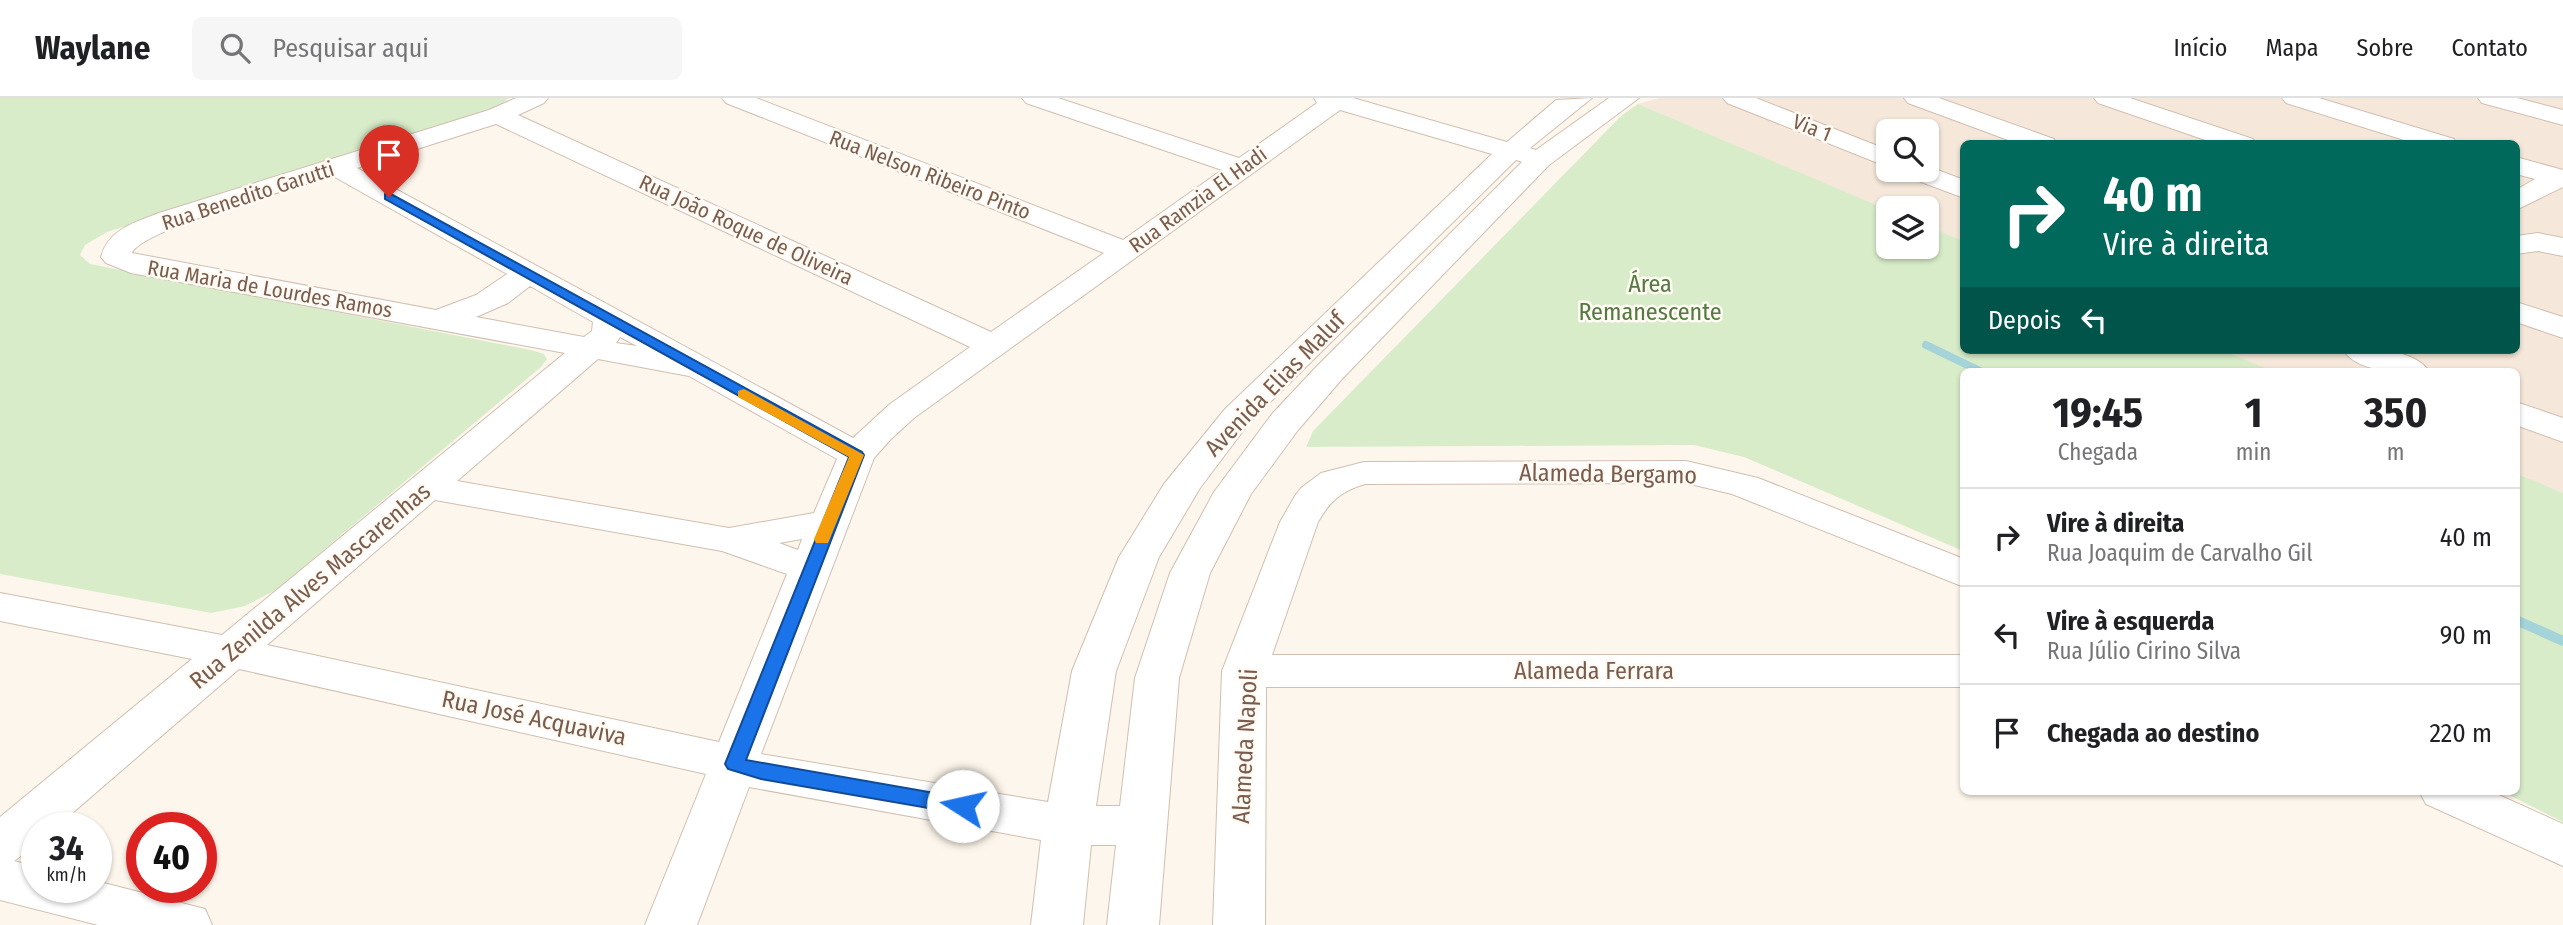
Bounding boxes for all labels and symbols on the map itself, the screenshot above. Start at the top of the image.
street label: Via 1 [1789,109,1835,147]
pin [359,125,419,197]
street label: Rua Nelson Ribeiro Pinto [826,125,1034,225]
street label: Rua Ramzia El Hadi [1124,141,1272,259]
street label: Rua Benedito Garutti [159,156,337,236]
street label: Rua João Roque de Oliveira [635,169,857,291]
street label: Rua Maria de Lourdes Ramos [146,255,394,323]
park label: Área Remanescente [1578,269,1722,326]
street label: Avenida Elias Maluf [1199,305,1352,462]
street label: Alameda Bergamo [1519,458,1697,490]
street label: Rua Zenilda Alves Mascarenhas [184,477,436,695]
street label: Alameda Ferrara [1514,657,1674,685]
street label: Alameda Napoli [1227,668,1263,824]
street label: Rua José Acquaviva [439,685,629,751]
position arrow [926,769,1000,843]
speed limit sign: 40 [126,812,217,903]

